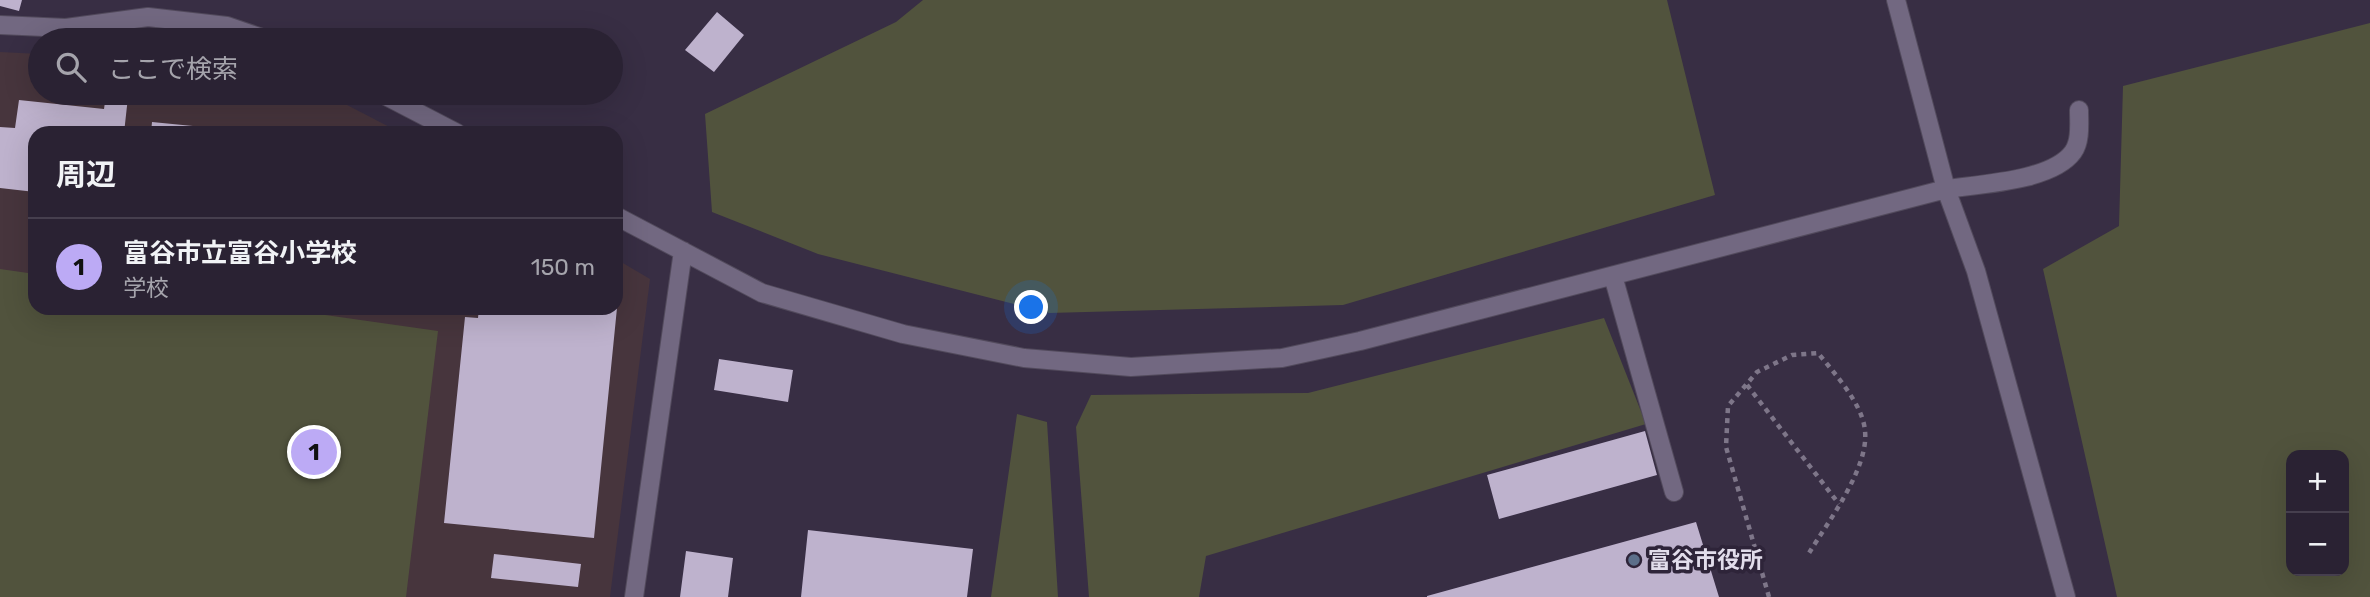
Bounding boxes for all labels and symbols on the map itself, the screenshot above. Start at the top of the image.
your location [1014,290,1048,324]
pin: 1 [291,426,337,478]
place label: 富谷市役所 [1648,546,1763,574]
marker: 富谷市役所 [1626,552,1642,568]

